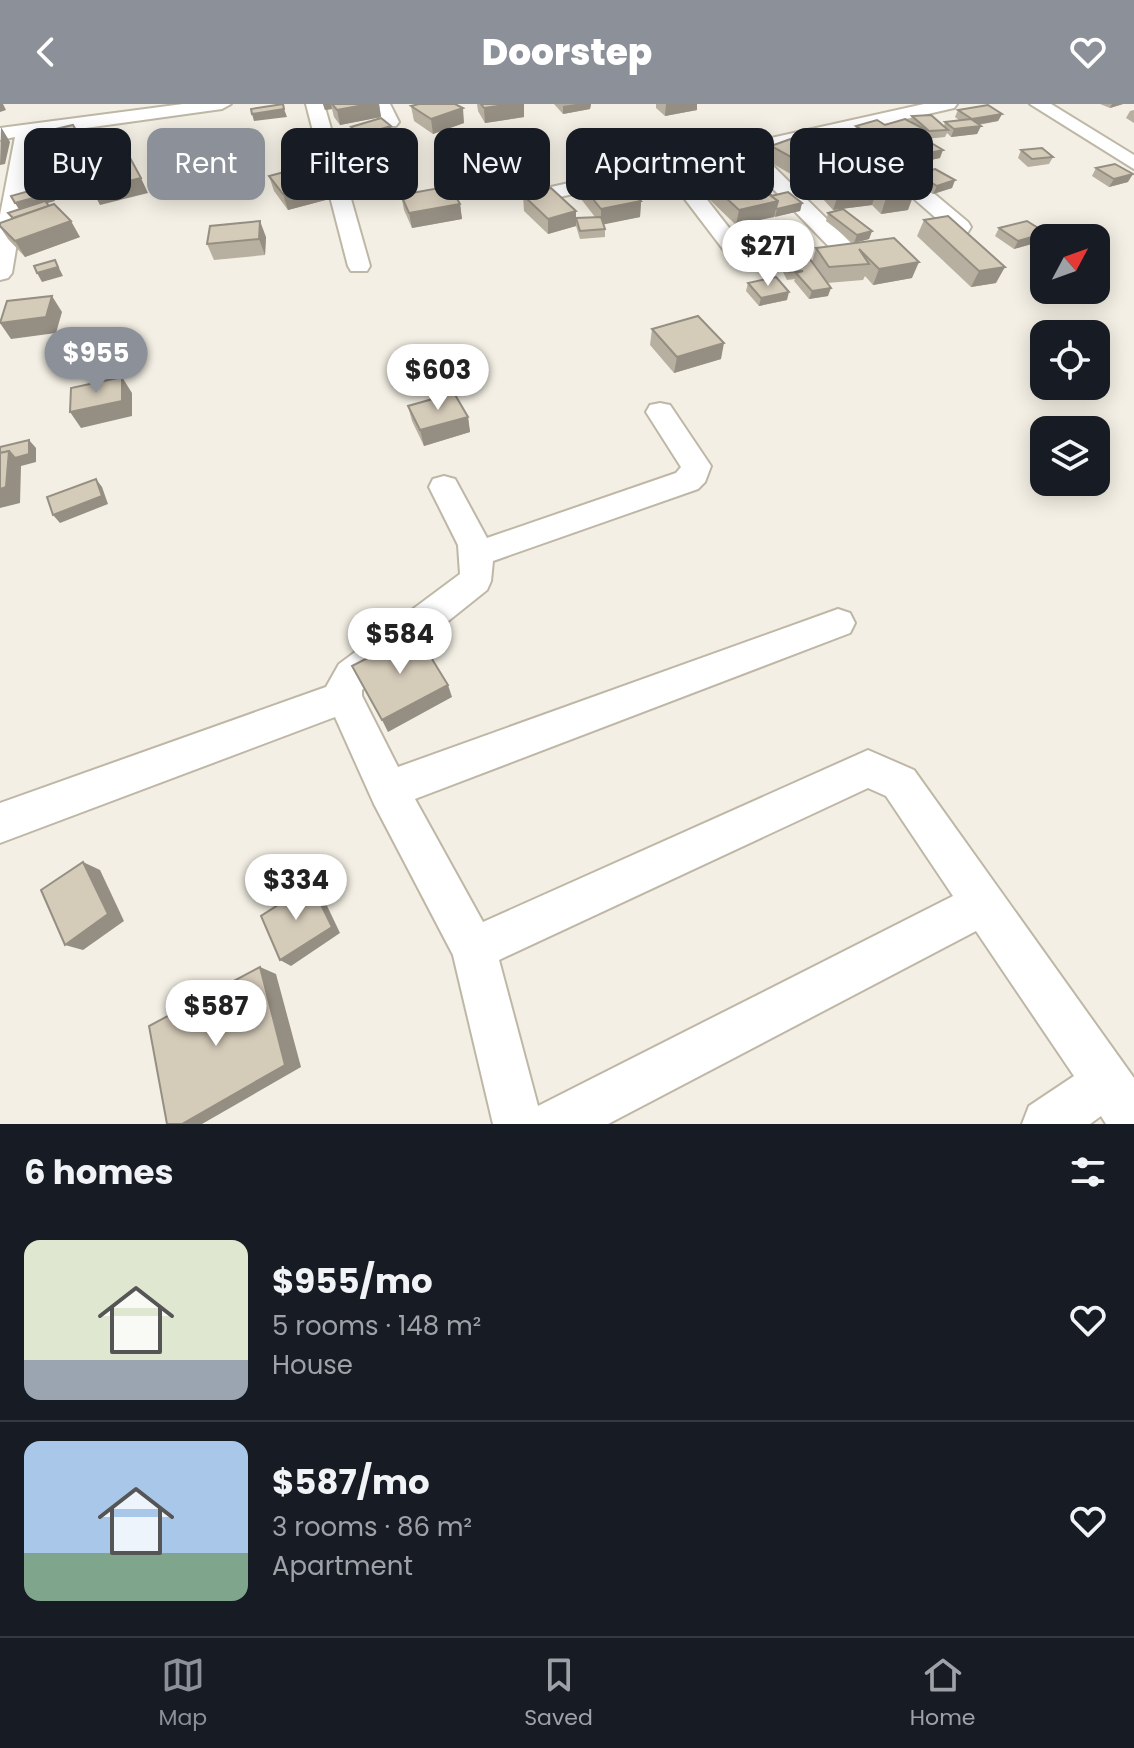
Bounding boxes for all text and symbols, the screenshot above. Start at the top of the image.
text: Doorstep [482,27,652,78]
icon: back [24,30,68,74]
icon: heart [1066,30,1110,74]
chip: Buy [24,128,131,200]
chip: Rent [147,128,265,200]
chip: Filters [281,128,418,200]
chip: New [434,128,550,200]
chip: Apartment [566,128,774,200]
chip: House [790,128,933,200]
pin: $271 [721,220,815,288]
north arrow [1030,224,1110,304]
map controls [1030,224,1110,496]
text: $271 [740,228,796,264]
button: locate [1030,320,1110,400]
pin: $955 [49,327,143,395]
text: $955 [63,335,129,371]
pin: $603 [391,344,485,412]
text: $603 [405,352,471,388]
button: layers [1030,416,1110,496]
pin: $584 [353,608,447,676]
text: $584 [366,616,434,652]
pin: $334 [249,854,343,922]
text: $334 [263,862,329,898]
pin: $587 [169,980,263,1048]
text: $587 [184,988,248,1024]
text: 6 homes [24,1148,173,1196]
icon: filters [1066,1150,1110,1194]
text: $955/mo [272,1257,433,1305]
icon: home [88,1272,184,1368]
icon: heart [1066,1298,1110,1342]
text: 5 rooms · 148 m² [272,1308,481,1344]
text: House [272,1347,353,1383]
text: $587/mo [272,1458,430,1506]
icon: home [88,1473,184,1569]
icon: heart [1066,1499,1110,1543]
text: 3 rooms · 86 m² [272,1509,472,1545]
text: Apartment [272,1548,413,1584]
tab: Map [159,1653,207,1734]
tab: Saved [524,1653,593,1734]
tab: Home [910,1653,975,1734]

